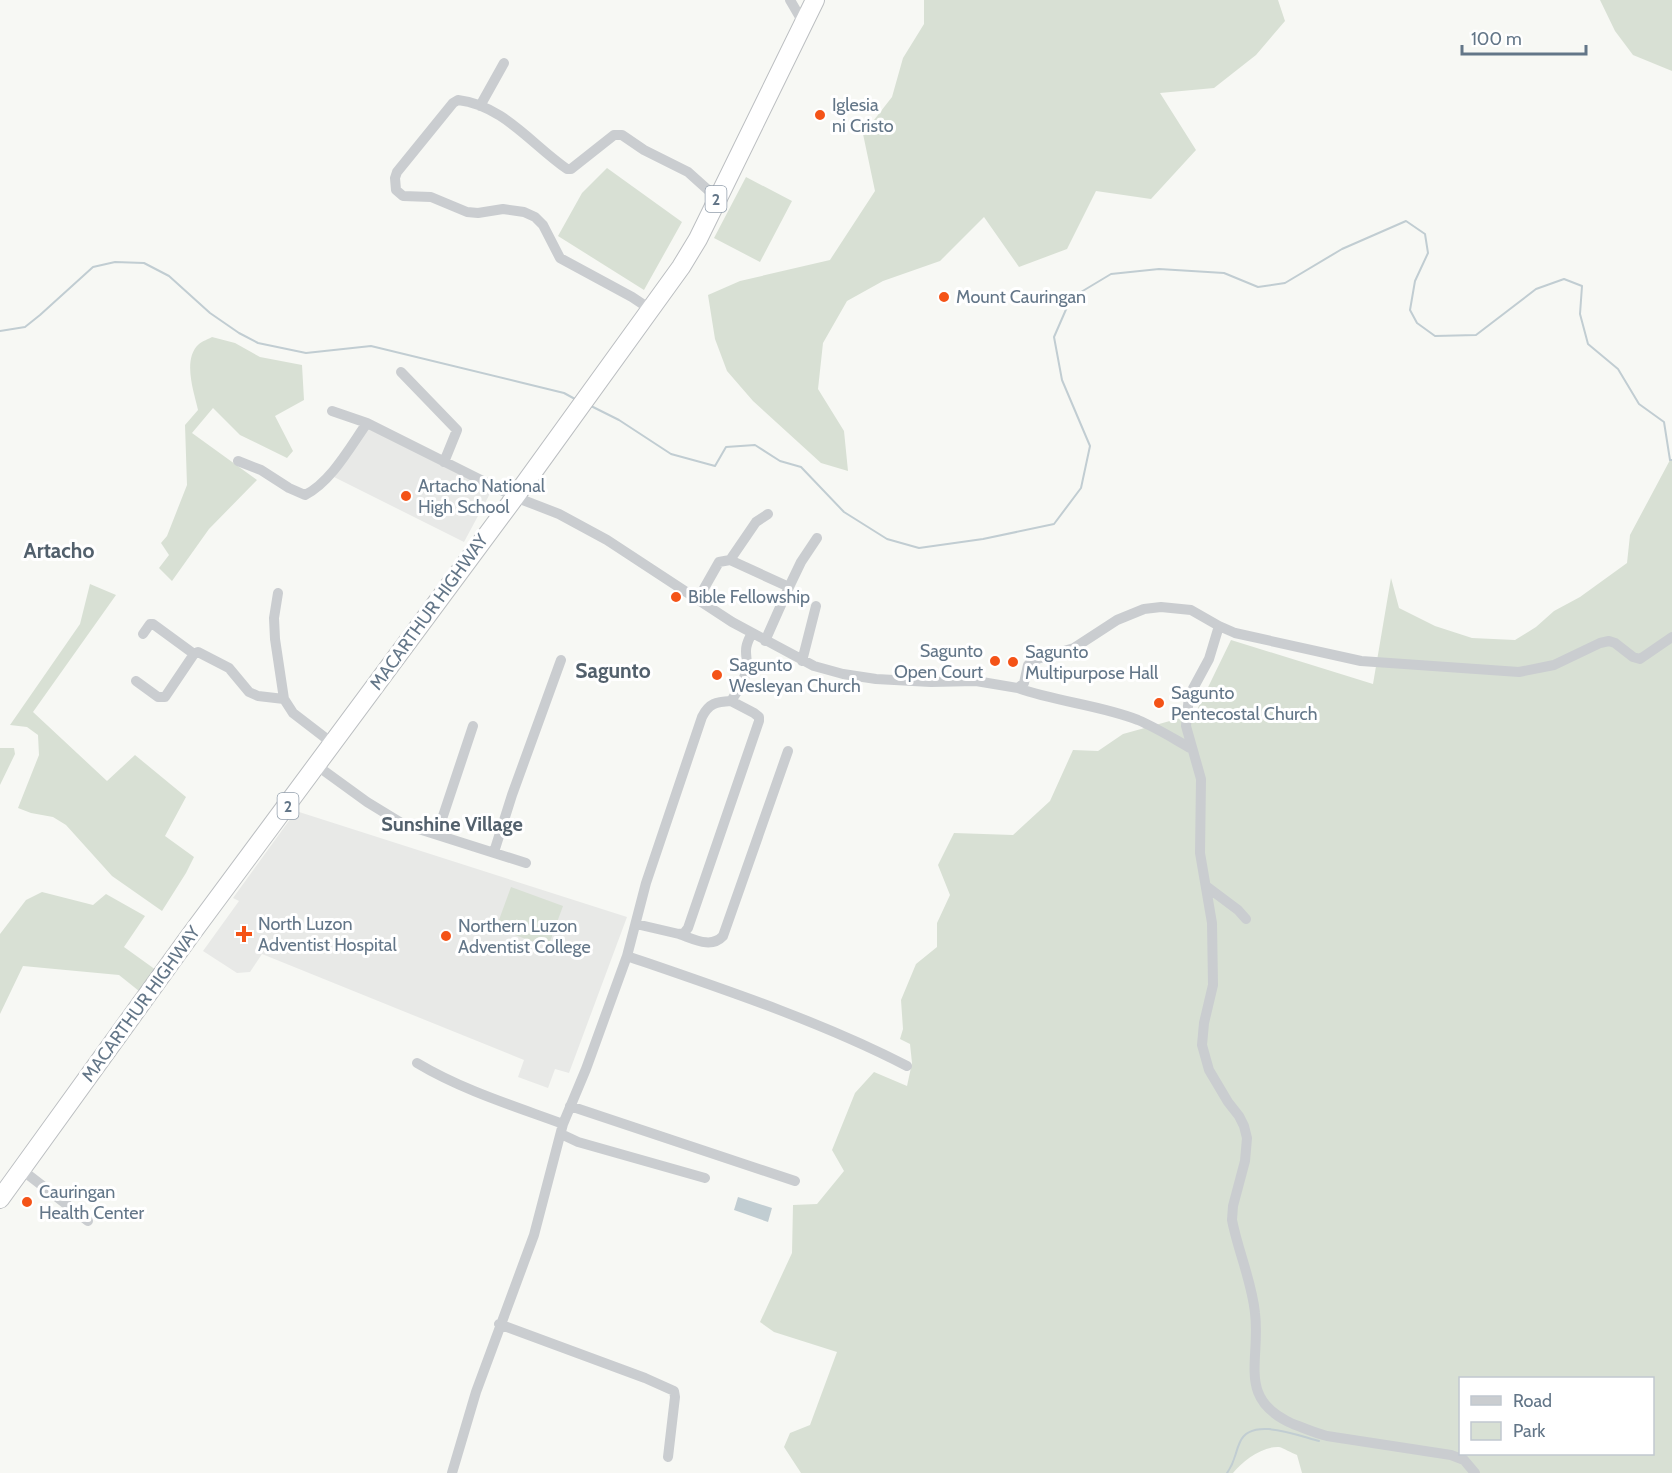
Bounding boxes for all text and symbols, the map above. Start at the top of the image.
scale bar [1462,18,1586,56]
text: 100 m [1471,28,1522,50]
place label: Iglesia ni Cristo [832,94,894,137]
marker: Iglesia ni Cristo [813,108,827,122]
road number: 2 [706,186,726,212]
place label: Mount Cauringan [956,286,1086,308]
marker: Mount Cauringan [937,290,951,304]
place label: Artacho National High School [418,475,546,518]
marker: Artacho National High School [399,489,413,503]
street label: MACARTHUR HIGHWAY [365,529,493,694]
district label: Artacho [24,538,94,563]
place label: Bible Fellowship [688,586,810,608]
marker: Bible Fellowship [669,590,683,604]
place label: Sagunto Open Court [894,640,983,683]
place label: Sagunto Multipurpose Hall [1025,641,1159,684]
place label: Sagunto Wesleyan Church [729,654,861,697]
marker: Sagunto Open Court [988,654,1002,668]
marker: Sagunto Multipurpose Hall [1006,655,1020,669]
district label: Sagunto [575,658,651,683]
marker: Sagunto Wesleyan Church [710,668,724,682]
place label: Sagunto Pentecostal Church [1171,682,1317,725]
marker: Sagunto Pentecostal Church [1152,696,1166,710]
road number: 2 [278,793,298,819]
district label: Sunshine Village [381,812,523,836]
place label: North Luzon Adventist Hospital [258,913,398,956]
place label: Northern Luzon Adventist College [458,915,591,958]
street label: MACARTHUR HIGHWAY [77,921,205,1086]
marker: North Luzon Adventist Hospital [235,925,253,943]
marker: Northern Luzon Adventist College [439,929,453,943]
place label: Cauringan Health Center [39,1181,145,1224]
marker: Cauringan Health Center [20,1195,34,1209]
legend [1459,1377,1654,1455]
text: Road [1513,1390,1552,1412]
text: Park [1513,1420,1546,1442]

